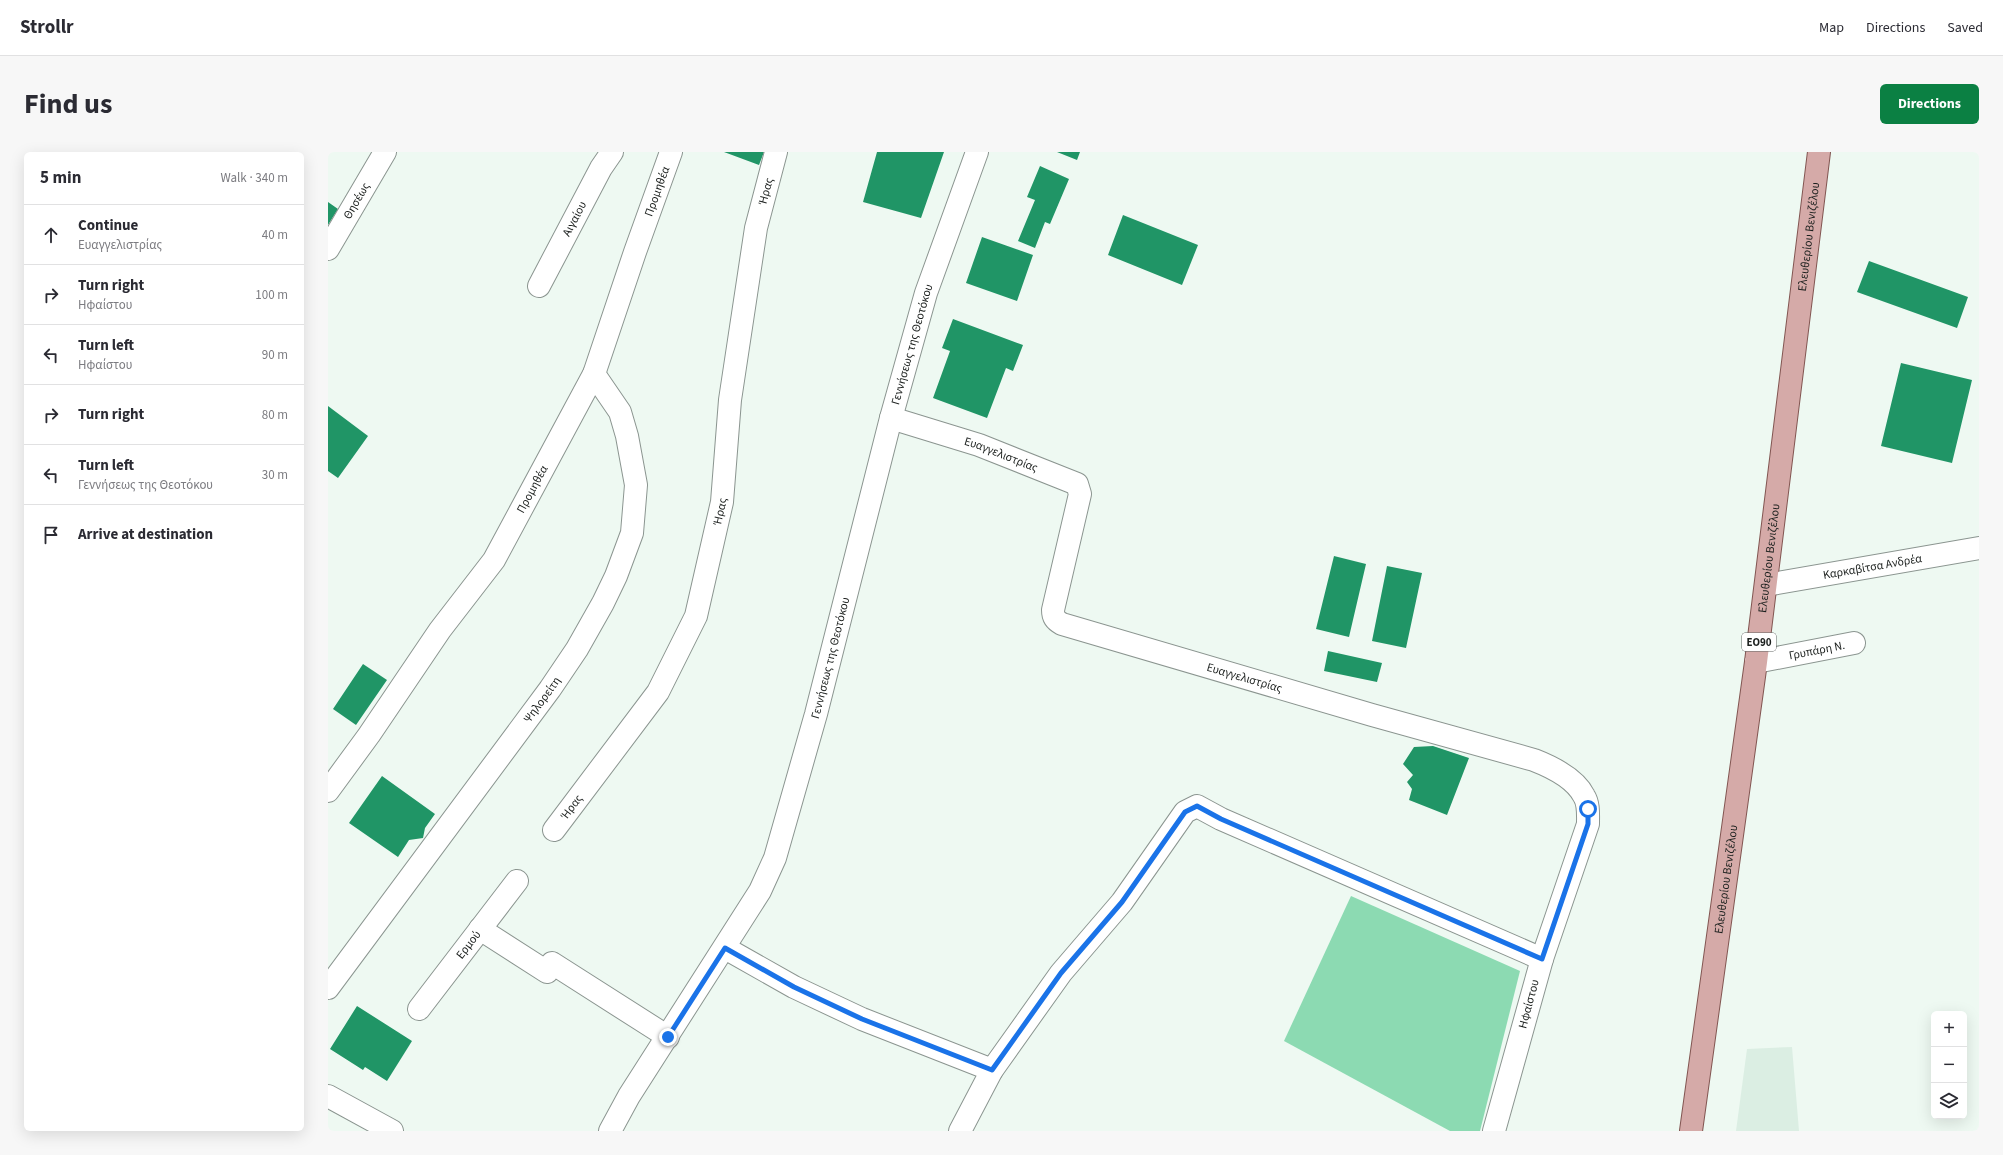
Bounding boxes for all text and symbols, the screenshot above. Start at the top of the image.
text: Strollr [20,14,74,41]
text: Map [1819,18,1844,38]
text: Directions [1866,18,1925,38]
text: Saved [1947,18,1983,38]
text: Find us [24,84,112,124]
button: Directions [1880,84,1979,124]
street label: Προμηθέα [640,164,674,219]
text: 5 min [40,166,81,190]
text: Walk · 340 m [220,169,288,187]
street label: Ήρας [754,176,777,208]
street label: Θησέως [339,179,374,222]
street label: Ελευθερίου Βενιζέλου [1793,181,1824,292]
street label: Αιγαίου [558,198,591,239]
text: Continue [78,215,138,236]
icon: ahead [40,224,62,246]
text: 40 m [262,226,288,244]
text: Ευαγγελιστρίας [78,236,162,254]
text: Turn right [78,275,144,296]
street label: Γεννήσεως της Θεοτόκου [887,282,937,407]
icon: right [40,284,62,306]
text: 100 m [255,286,288,304]
text: Ηφαίστου [78,296,132,314]
text: Turn left [78,335,134,356]
icon: left [40,344,62,366]
text: 90 m [262,346,288,364]
text: Ηφαίστου [78,356,132,374]
icon: right [40,404,62,426]
text: Turn right [78,404,144,425]
text: 80 m [262,406,288,424]
street label: Ευαγγελιστρίας [962,432,1041,476]
text: Turn left [78,455,134,476]
street label: Προμηθέα [512,462,552,516]
icon: left [40,464,62,486]
text: 30 m [262,466,288,484]
text: Γεννήσεως της Θεοτόκου [78,476,213,494]
street label: Ήρας [708,497,731,528]
street label: Ελευθερίου Βενιζέλου [1754,503,1784,614]
icon: arrive [40,524,62,546]
text: Arrive at destination [78,524,213,545]
street label: Καρκαβίτσα Ανδρέα [1822,550,1924,583]
street label: Γεννήσεως της Θεοτόκου [807,595,854,721]
road number: ΕΟ90 [1742,633,1776,651]
street label: Γρυπάρη Ν. [1787,636,1846,664]
street label: Ευαγγελιστρίας [1205,658,1284,697]
street label: Ψηλορείτη [519,673,565,726]
street label: Ήρας [556,791,586,824]
route start [1579,800,1597,818]
street label: Ελευθερίου Βενιζέλου [1710,824,1742,935]
street label: Ερμού [452,927,485,963]
street label: Ηφαίστου [1514,978,1544,1030]
map controls [1931,1011,1967,1119]
button: + [1931,1011,1967,1047]
route end [659,1028,677,1046]
button: − [1931,1047,1967,1083]
button: layers [1931,1083,1967,1119]

